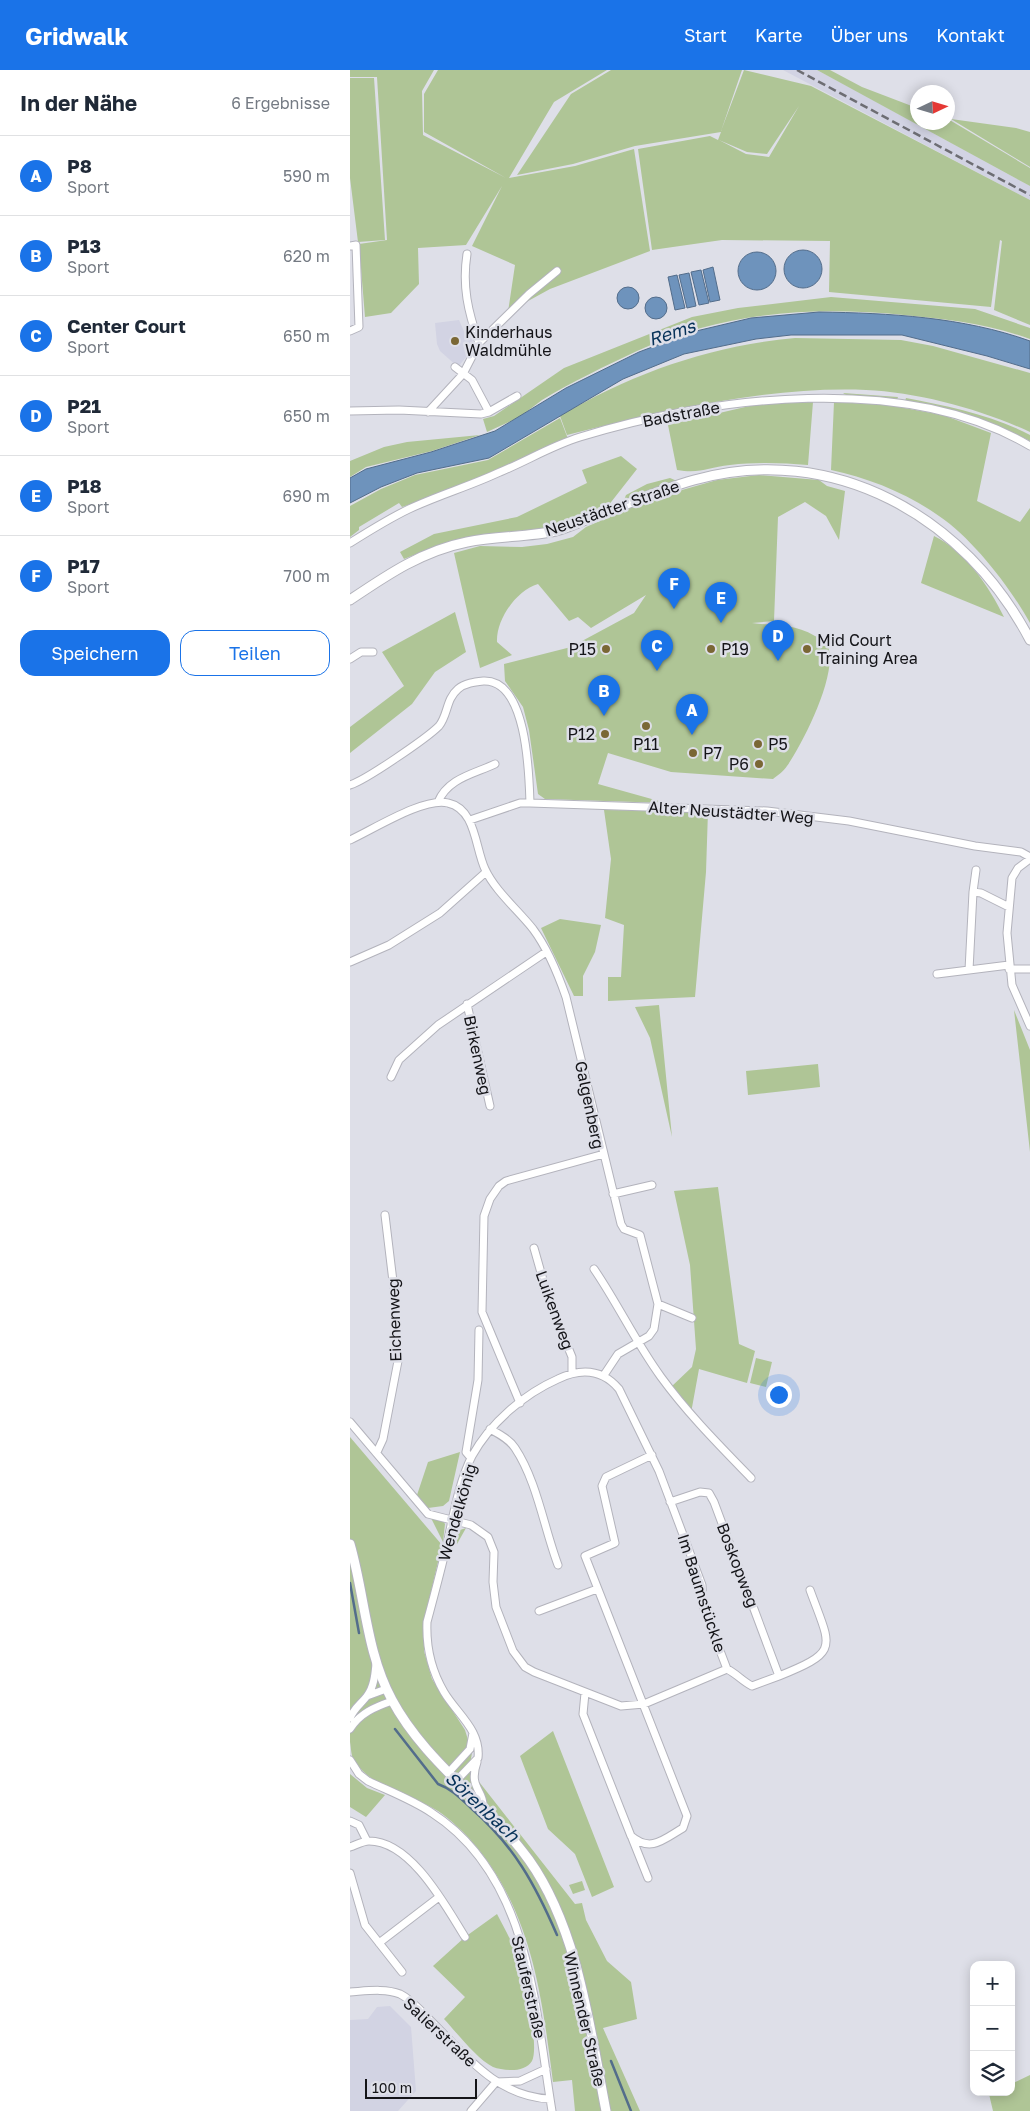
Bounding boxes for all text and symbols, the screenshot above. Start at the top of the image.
text: Gridwalk [25,21,129,50]
text: Start [684,24,727,46]
text: Karte [755,24,802,46]
text: Über uns [830,24,908,46]
text: Kontakt [936,24,1005,46]
north arrow [910,85,955,130]
text: In der Nähe [20,90,137,116]
text: 6 Ergebnisse [231,93,330,113]
text: P8 [67,154,92,177]
text: A [30,166,42,186]
text: 590 m [283,166,330,186]
text: Sport [67,177,110,197]
text: P13 [67,234,101,257]
text: B [30,246,42,266]
text: 620 m [283,246,330,266]
text: Sport [67,257,110,277]
text: Center Court [67,314,186,337]
water label: Rems [645,314,699,350]
place label: Kinderhaus Waldmühle [465,322,553,360]
text: C [30,326,42,346]
text: 650 m [283,326,330,346]
marker: Kinderhaus Waldmühle [449,335,461,347]
text: Sport [67,337,110,357]
text: P21 [67,394,101,417]
street label: Badstraße [641,397,721,431]
text: D [30,406,42,426]
text: 650 m [283,406,330,426]
text: Sport [67,417,110,437]
text: P18 [67,474,102,497]
street label: Neustädter Straße [542,476,682,540]
text: E [31,486,41,506]
text: 690 m [283,486,330,506]
text: Sport [67,497,110,517]
text: P17 [67,554,100,577]
text: F [31,566,41,586]
text: 700 m [284,566,330,586]
pin: F [658,568,690,609]
text: Sport [67,577,110,597]
pin: E [705,582,737,623]
pin: D [762,620,794,661]
button: Speichern [20,630,170,676]
button: Teilen [180,630,330,676]
pin: C [641,630,673,671]
place label: Mid Court Training Area [817,630,918,668]
place label: P15 [568,639,596,659]
place label: P19 [721,639,749,659]
marker: P15 [600,643,612,655]
marker: P19 [705,643,717,655]
marker: Mid Court Training Area [801,643,813,655]
pin: B [588,675,620,716]
pin: A [676,694,708,735]
marker: P11 [640,720,652,732]
place label: P12 [567,724,595,744]
marker: P12 [599,728,611,740]
place label: P11 [633,734,659,754]
place label: P5 [768,734,788,754]
marker: P5 [752,738,764,750]
place label: P7 [703,743,722,763]
marker: P7 [687,747,699,759]
place label: P6 [729,754,749,774]
marker: P6 [753,758,765,770]
street label: Alter Neustädter Weg [648,796,814,828]
street label: Birkenweg [460,1013,496,1097]
street label: Galgenberg [571,1059,609,1151]
street label: Luikenweg [532,1268,578,1352]
street label: Eichenweg [383,1278,405,1362]
your location [766,1382,792,1408]
street label: Wendelkönig [434,1461,480,1563]
street label: Boskopweg [713,1520,763,1610]
street label: Im Baumstückle [673,1531,731,1655]
water label: Sörenbach [441,1767,525,1847]
street label: Stauferstraße [507,1934,551,2040]
street label: Winnender Straße [560,1950,610,2088]
map controls [970,1961,1015,2096]
button: + [970,1961,1015,2006]
street label: Salierstraße [399,1993,481,2071]
button: − [970,2006,1015,2051]
button: layers [970,2051,1015,2096]
scale bar [365,2076,478,2099]
text: 100 m [372,2079,412,2096]

